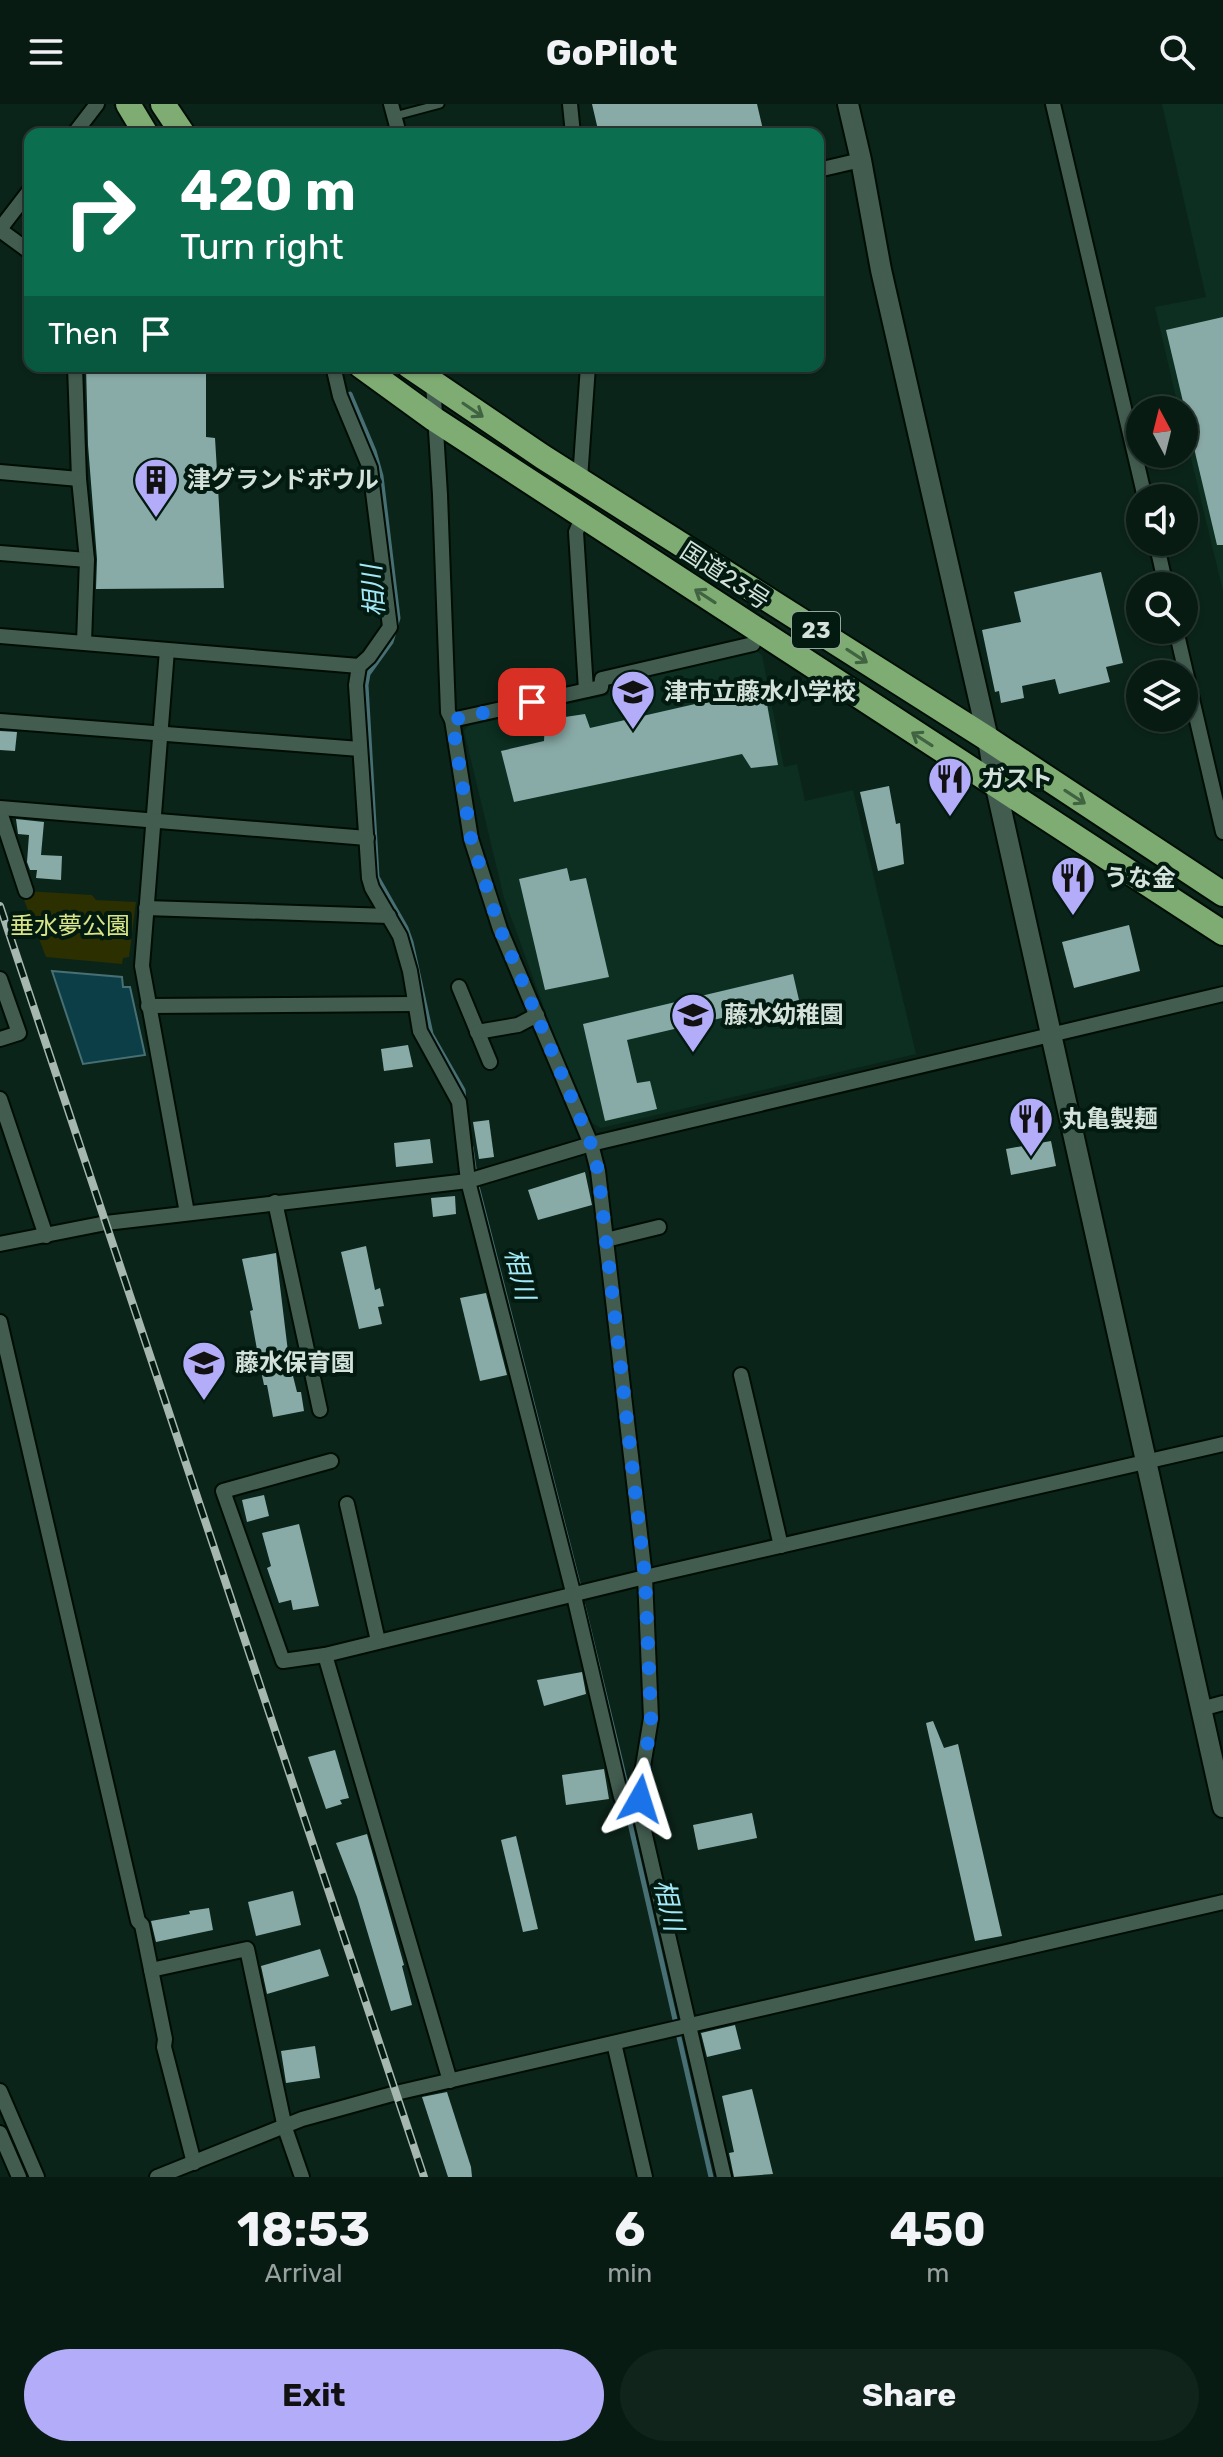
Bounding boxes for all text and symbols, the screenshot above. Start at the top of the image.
icon: menu [24,30,68,74]
icon: search [1155,30,1199,74]
text: GoPilot [546,31,677,74]
text: 420 m [180,158,356,224]
icon: right [48,160,152,264]
text: Turn right [180,225,344,268]
icon: arrive [134,312,178,356]
text: Then [48,316,118,352]
north arrow [1126,396,1198,468]
map controls [1126,396,1198,732]
one-way arrow [461,402,484,418]
building icon: 津グランドボウル [132,456,180,519]
place label: 津グランドボウル [187,466,379,494]
button: sound [1126,484,1198,556]
street label: 国道23号 [675,537,775,615]
water label: 相川 [356,561,391,618]
button: search [1126,572,1198,644]
one-way arrow [694,588,716,604]
road number: 23 [792,612,840,648]
one-way arrow [845,648,868,664]
button: layers [1126,660,1198,732]
pin [498,668,566,736]
school or university icon: 津市立藤水小学校 [609,668,657,731]
place label: 津市立藤水小学校 [664,678,856,706]
icon: arrive [510,680,554,724]
one-way arrow [911,730,934,746]
restaurant icon: ガスト [926,755,974,818]
place label: ガスト [981,765,1053,793]
one-way arrow [1064,789,1086,805]
restaurant icon: うな金 [1049,854,1097,917]
place label: うな金 [1104,864,1176,892]
park label: 垂水夢公園 [10,912,130,940]
school or university icon: 藤水幼稚園 [669,991,717,1054]
place label: 藤水幼稚園 [724,1001,844,1029]
restaurant icon: 丸亀製麺 [1007,1095,1055,1158]
place label: 丸亀製麺 [1062,1105,1158,1133]
water label: 相川 [498,1245,542,1306]
school or university icon: 藤水保育園 [180,1339,228,1402]
place label: 藤水保育園 [235,1349,355,1377]
position arrow [598,1757,682,1841]
water label: 相川 [648,1876,690,1937]
text: 18:53 [237,2201,370,2258]
text: 6 [614,2201,645,2258]
text: 450 [889,2201,986,2258]
text: Arrival [265,2258,343,2289]
text: min [607,2258,652,2289]
text: m [926,2258,949,2289]
button: Exit [24,2349,604,2441]
button: Share [620,2349,1199,2441]

